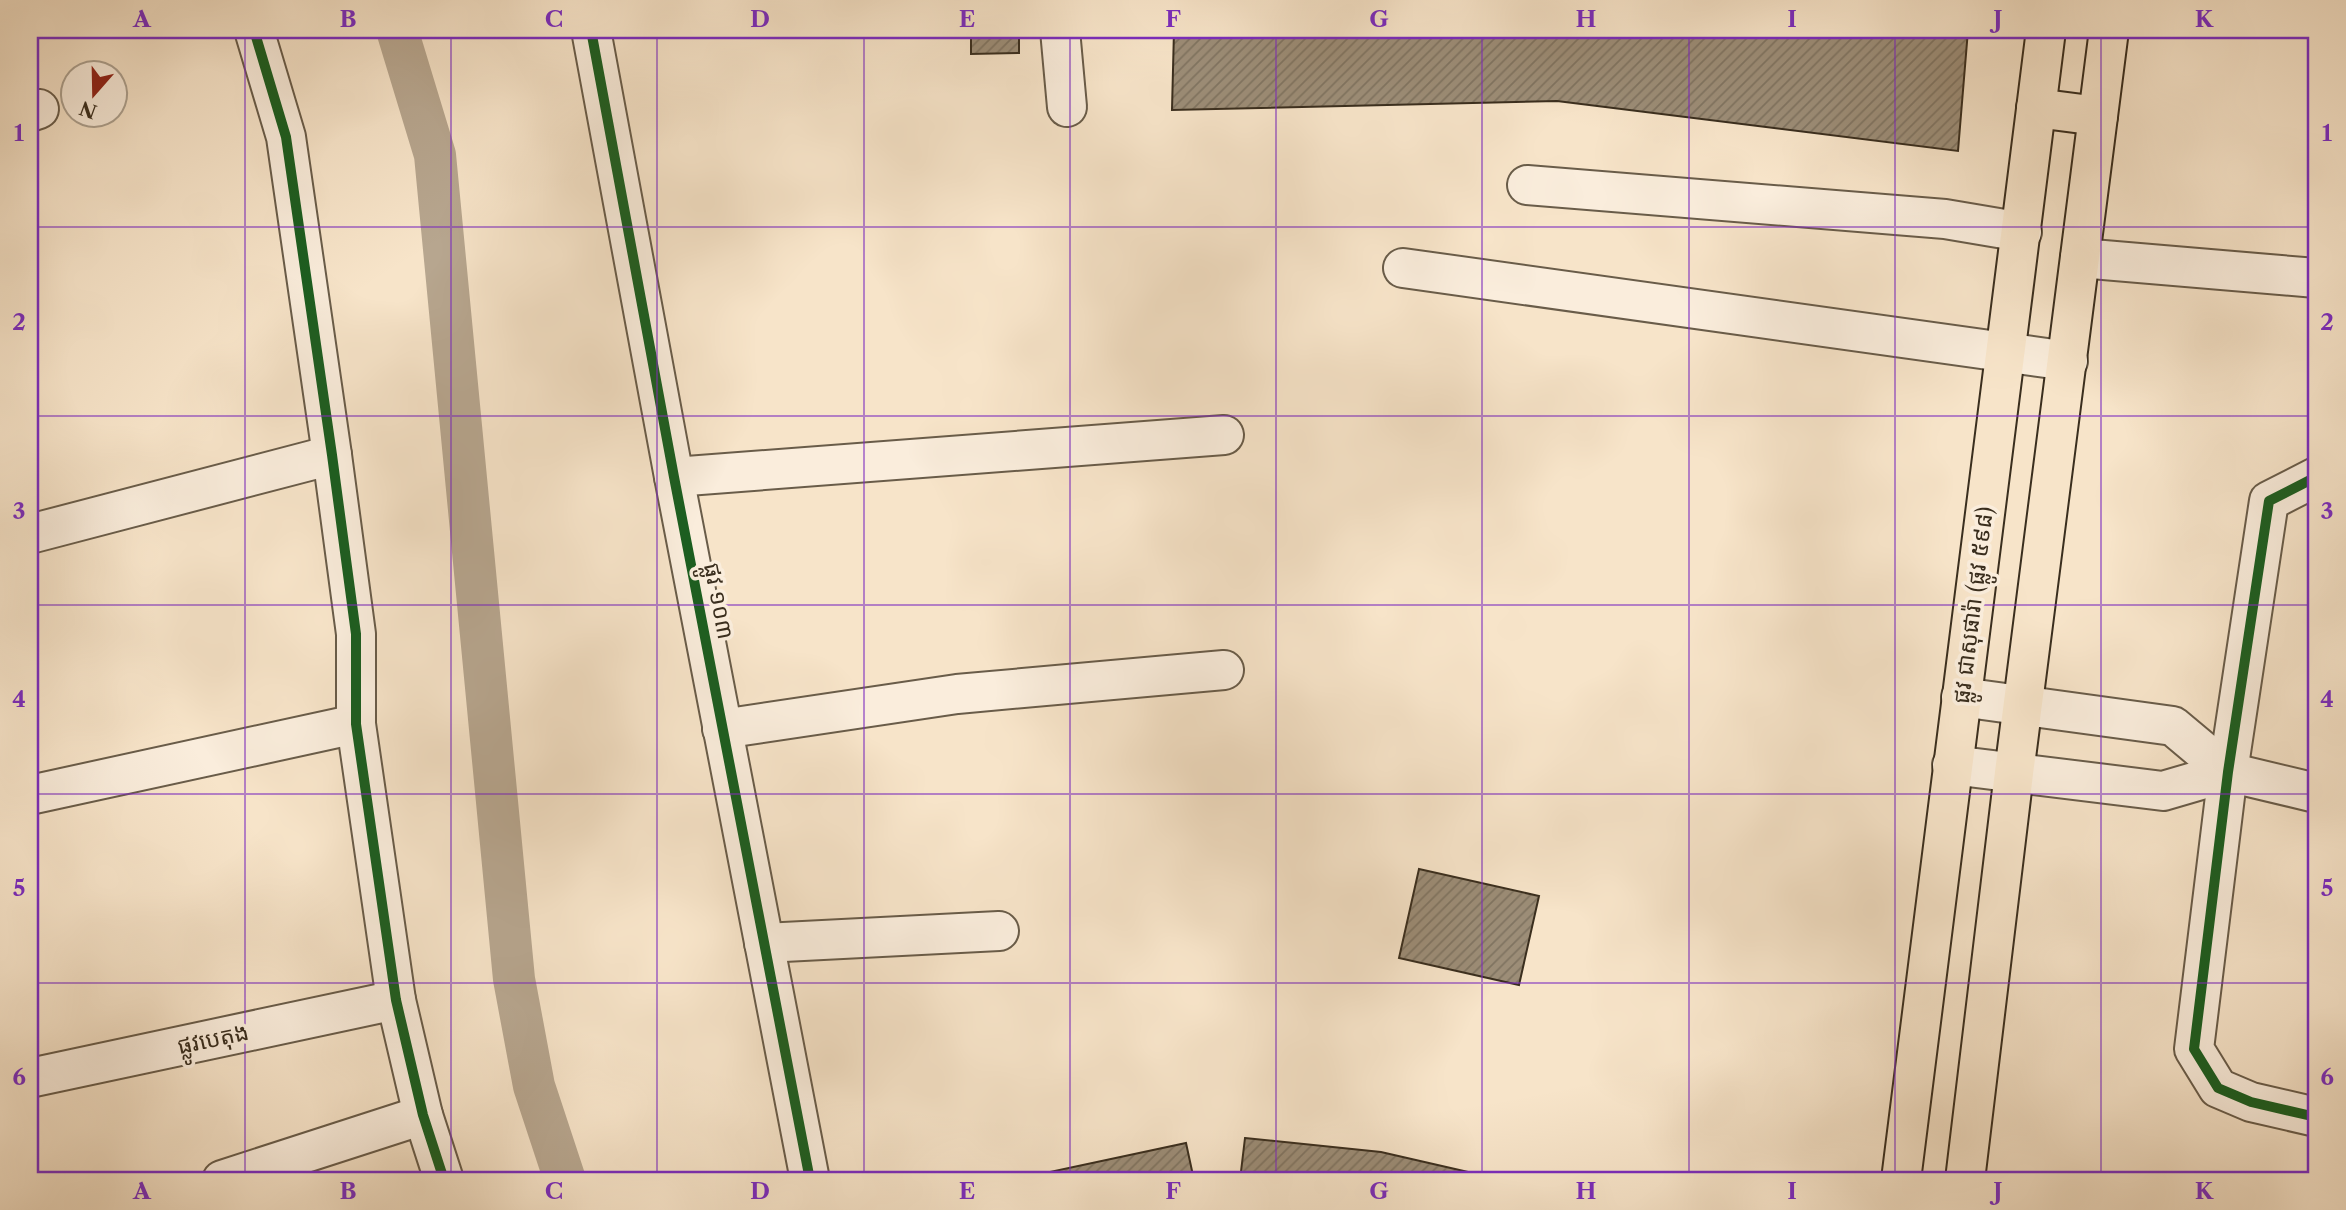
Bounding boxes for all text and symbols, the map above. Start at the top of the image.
text: A [132,5,152,33]
text: B [339,5,357,33]
text: C [545,5,563,33]
text: D [750,5,770,33]
text: E [959,5,975,33]
text: F [1165,5,1181,33]
text: G [1369,5,1389,33]
text: H [1576,5,1597,33]
text: I [1787,5,1797,33]
text: J [1989,5,2003,33]
text: K [2195,5,2214,33]
north arrow [60,60,130,130]
text: N [77,96,100,123]
text: 1 [14,119,25,147]
text: 1 [2322,119,2333,147]
text: 2 [12,308,26,336]
text: 2 [2320,308,2334,336]
text: 3 [13,497,26,525]
text: 3 [2321,497,2334,525]
street label: ផ្លូវ ជាសុផារ៉ា (ផ្លូវ ៥៩៨) [1947,505,2007,706]
street label: ផ្លូវ ១០៣ [690,560,740,643]
text: 4 [12,685,26,713]
text: 4 [2320,685,2334,713]
text: 5 [13,874,25,902]
text: 5 [2321,874,2333,902]
street label: ផ្លូវបេតុង [175,1018,253,1068]
text: 6 [12,1063,26,1091]
text: 6 [2320,1063,2334,1091]
text: A [132,1177,152,1205]
text: B [339,1177,357,1205]
text: C [545,1177,563,1205]
text: D [750,1177,770,1205]
text: E [959,1177,975,1205]
text: F [1165,1177,1181,1205]
text: G [1369,1177,1389,1205]
text: H [1576,1177,1597,1205]
text: I [1787,1177,1797,1205]
text: J [1989,1177,2003,1205]
text: K [2195,1177,2214,1205]

